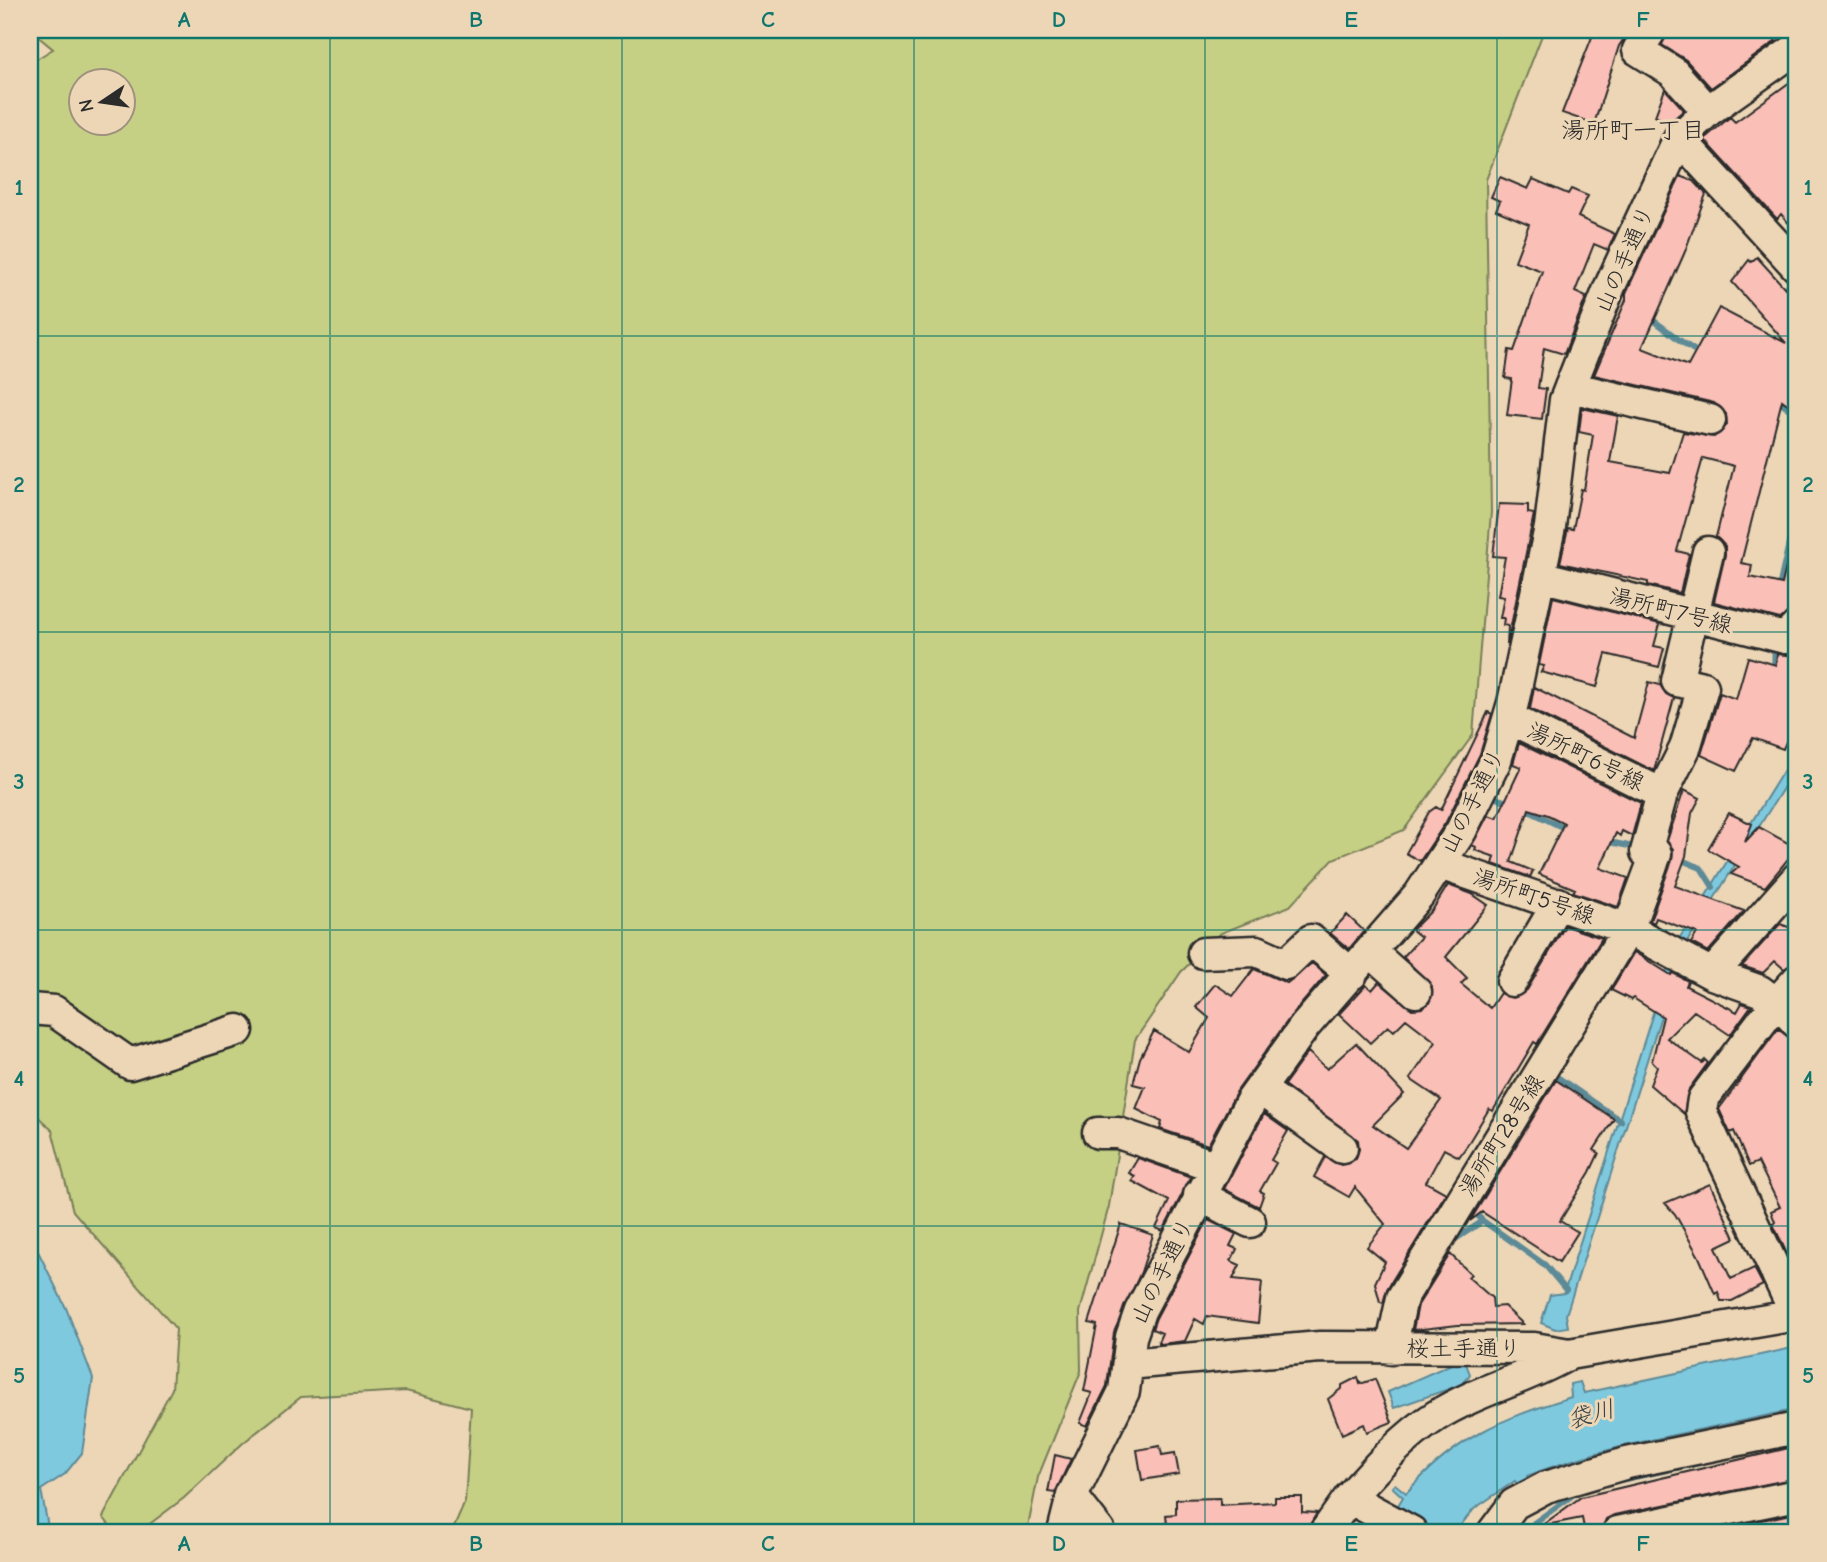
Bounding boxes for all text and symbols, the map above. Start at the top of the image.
text: A [178,6,191,33]
text: B [469,6,483,33]
text: C [761,6,775,33]
text: D [1052,6,1066,33]
text: E [1344,6,1358,33]
text: F [1636,6,1650,33]
north arrow [66,66,136,136]
text: N [74,97,99,114]
district label: 湯所町一丁目 [1561,116,1705,144]
text: 1 [14,174,24,201]
text: 1 [1803,174,1813,201]
street label: 山の手通り [1589,201,1660,317]
text: 2 [13,471,25,498]
text: 2 [1802,471,1814,498]
street label: 湯所町7号線 [1607,582,1735,639]
street label: 湯所町6号線 [1523,716,1649,797]
street label: 山の手通り [1434,744,1511,859]
text: 3 [13,768,25,795]
text: 3 [1802,768,1814,795]
street label: 湯所町5号線 [1469,863,1598,930]
text: 4 [14,1065,25,1092]
text: 4 [1803,1065,1814,1092]
street label: 湯所町28号線 [1453,1069,1550,1201]
street label: 山の手通り [1125,1214,1200,1329]
street label: 桜土手通り [1407,1335,1522,1362]
text: 5 [13,1362,25,1389]
text: 5 [1802,1362,1814,1389]
water label: 袋川 [1564,1394,1618,1434]
text: A [178,1530,191,1557]
text: B [469,1530,483,1557]
text: C [761,1530,775,1557]
text: D [1052,1530,1066,1557]
text: E [1344,1530,1358,1557]
text: F [1636,1530,1650,1557]

